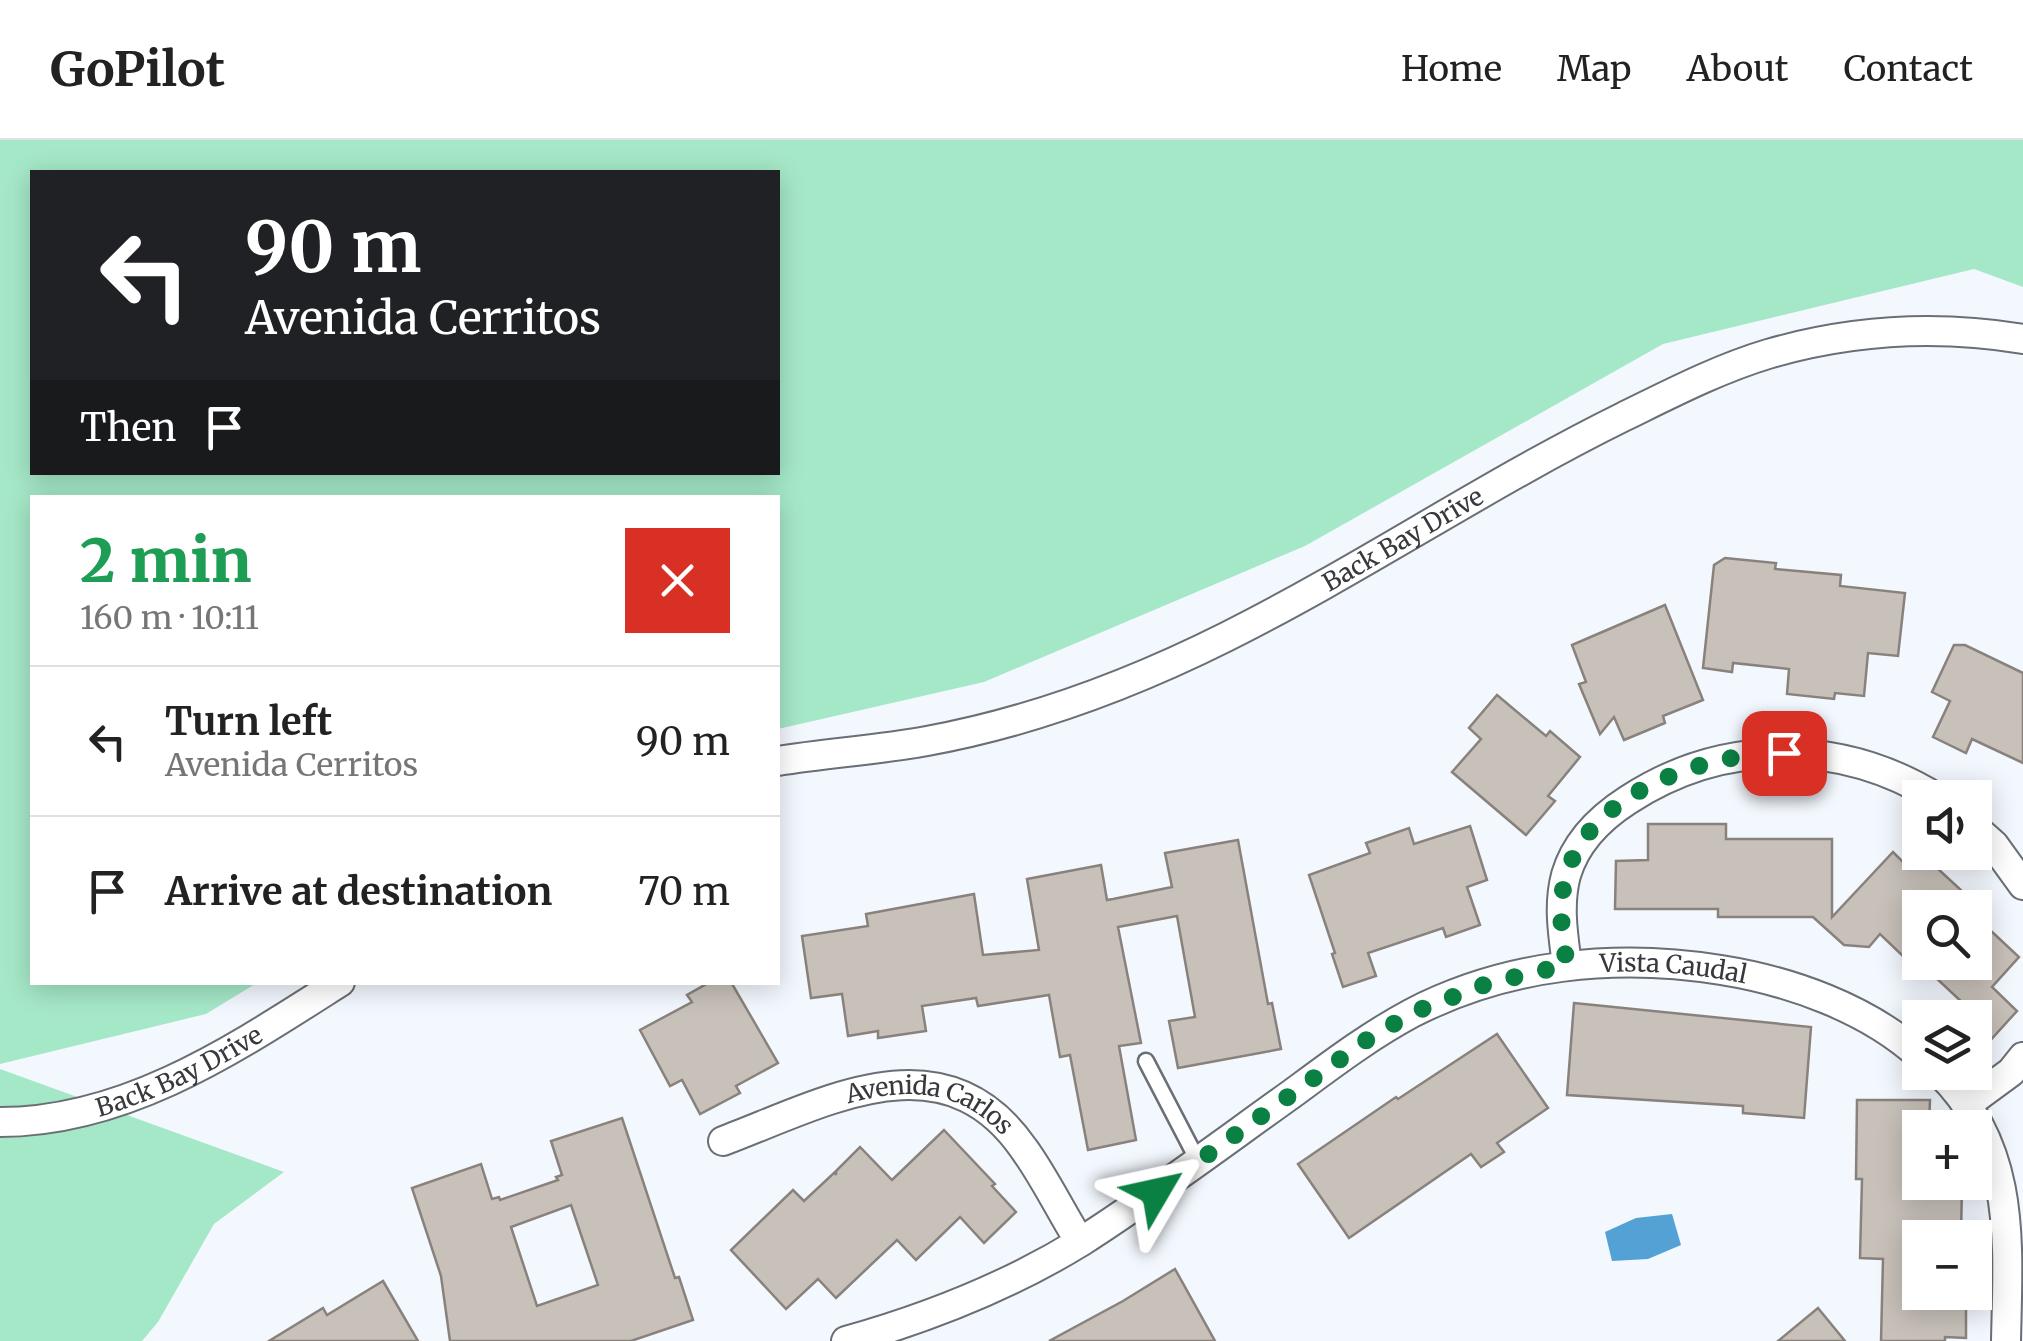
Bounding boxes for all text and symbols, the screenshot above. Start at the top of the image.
text: GoPilot [50,39,225,99]
text: Home [1401,47,1502,91]
text: Map [1557,47,1632,91]
text: About [1687,47,1788,91]
text: Contact [1843,47,1973,91]
text: 90 m [245,203,422,291]
icon: left [80,210,210,340]
text: Avenida Cerritos [245,290,601,346]
icon: arrive [197,400,252,455]
text: Then [80,404,177,451]
street label: Back Bay Drive [1317,480,1489,598]
text: 2 min [80,523,252,598]
button: close [625,528,730,633]
text: 160 m · 10:11 [80,598,259,638]
text: Turn left [165,698,332,745]
pin [1742,711,1827,796]
icon: left [80,714,135,769]
text: 90 m [636,718,730,765]
icon: arrive [1757,726,1812,781]
text: Avenida Cerritos [165,745,418,785]
map controls [1902,780,1992,1310]
button: sound [1902,780,1992,870]
icon: arrive [80,864,135,919]
text: Arrive at destination [165,868,552,915]
text: 70 m [638,868,730,915]
button: search [1902,890,1992,980]
street label: Vista Caudal [1598,947,1750,991]
button: layers [1902,1000,1992,1090]
street label: Back Bay Drive [92,1019,268,1124]
street label: Avenida Carlos [841,1069,1021,1141]
button: + [1902,1110,1992,1200]
position arrow [1104,1140,1208,1244]
button: − [1902,1220,1992,1310]

